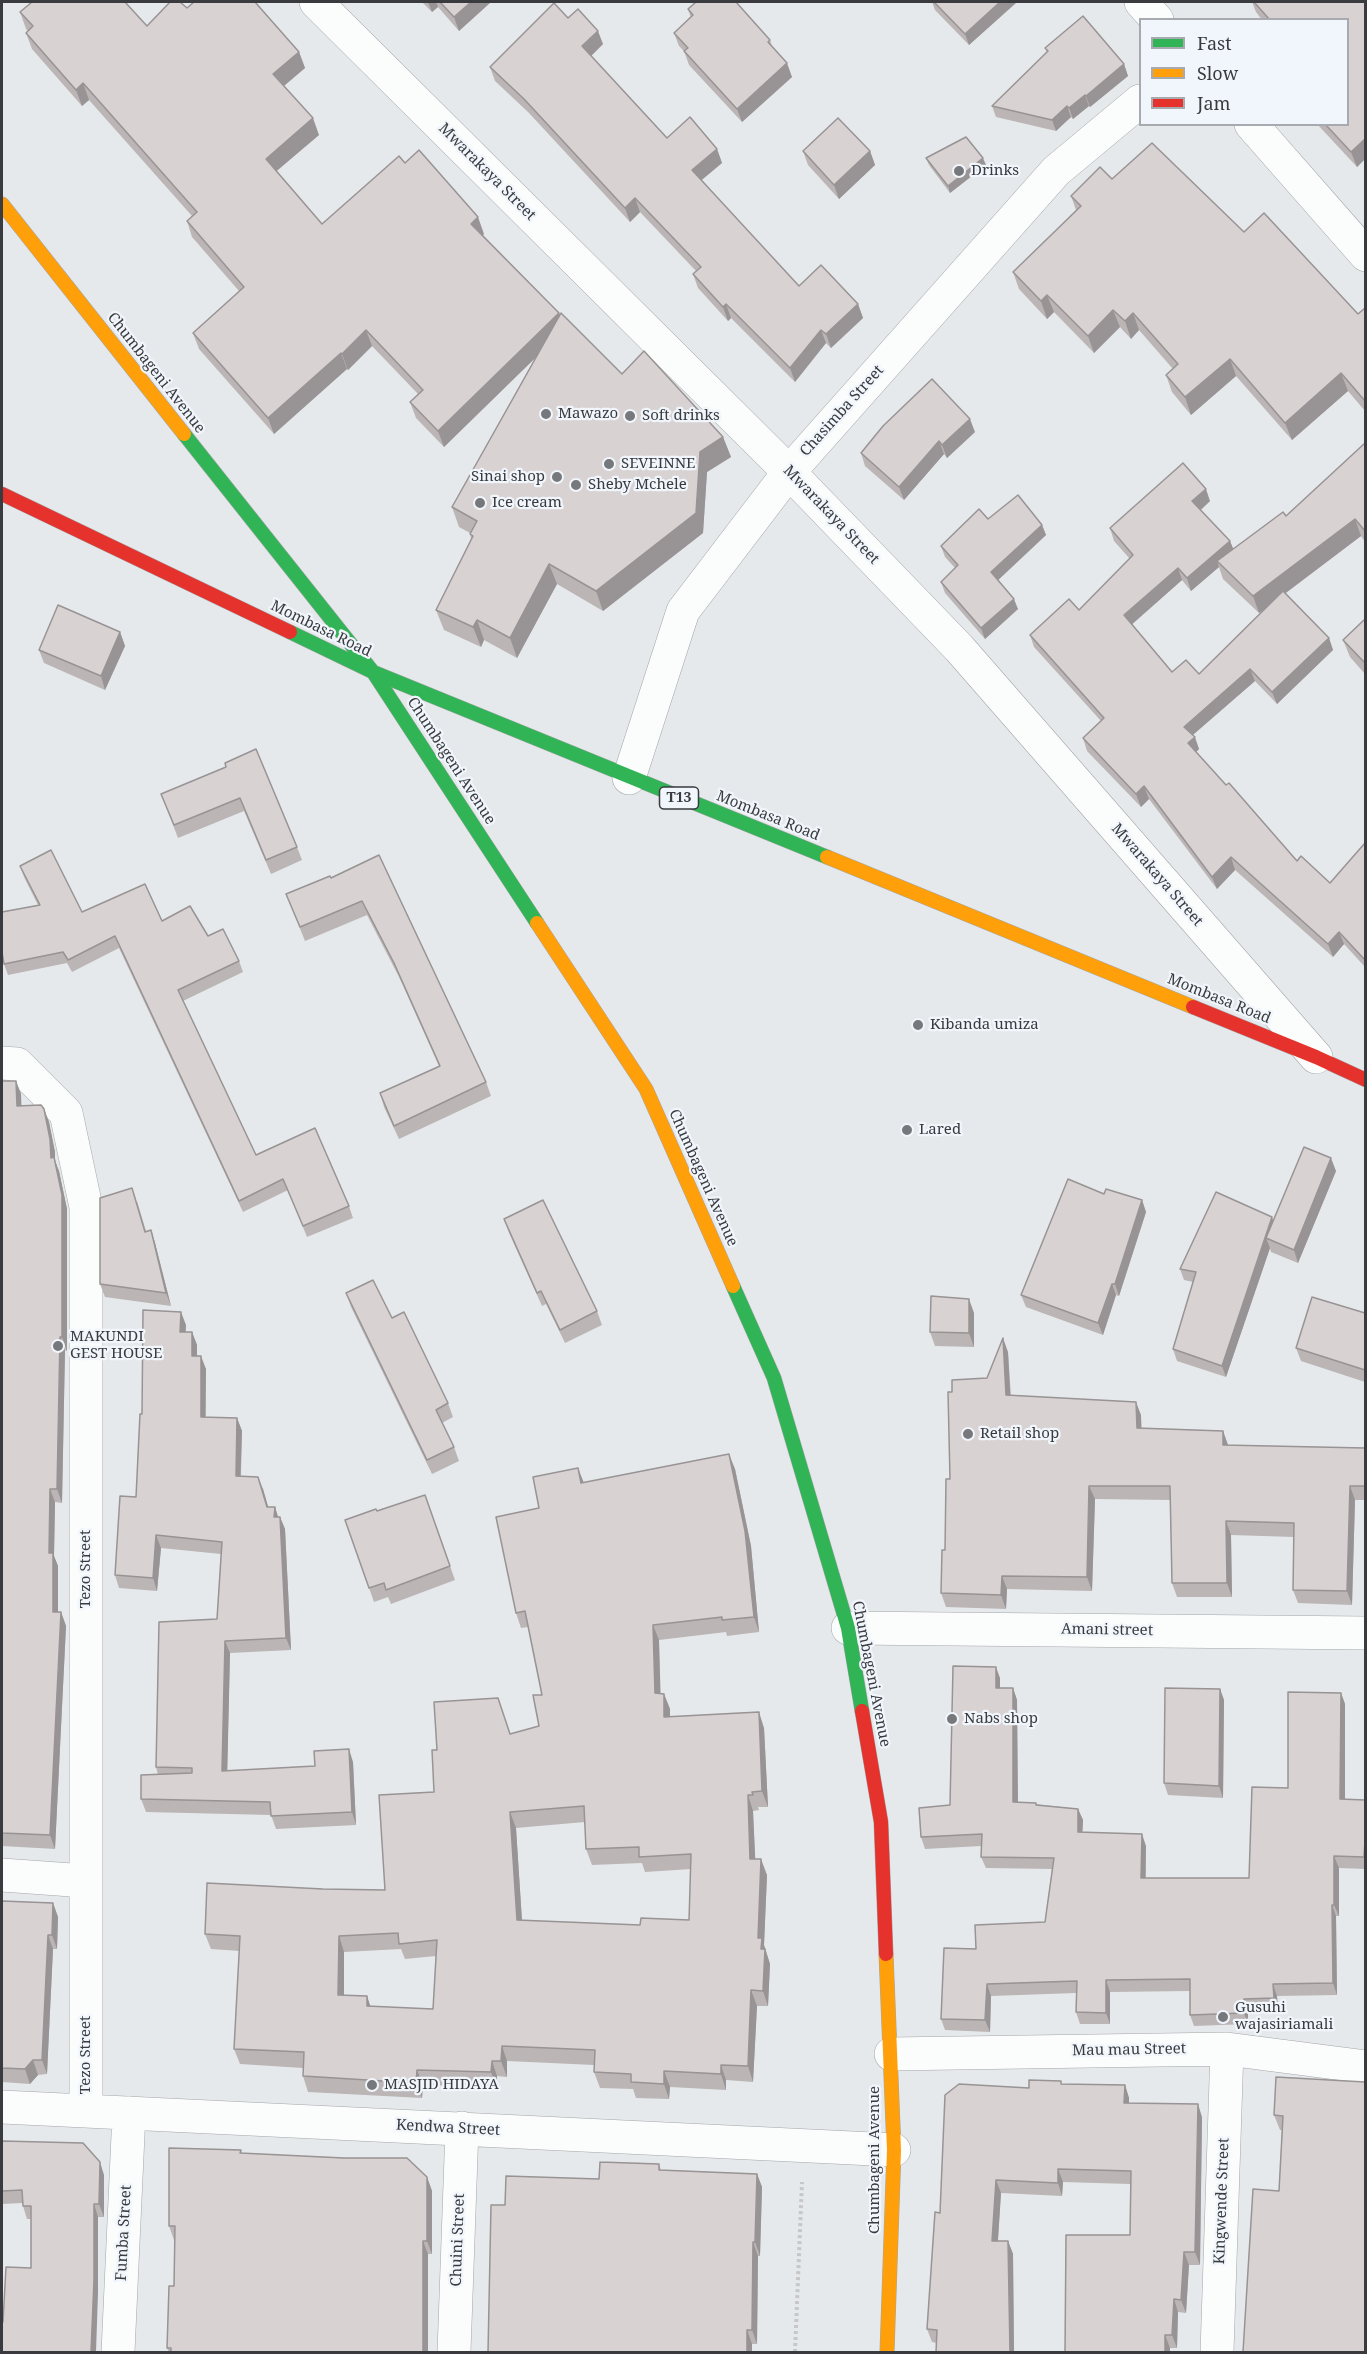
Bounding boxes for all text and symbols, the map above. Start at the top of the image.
legend [1139,18,1349,126]
text: Fast [1197,31,1232,55]
text: Slow [1197,61,1238,85]
text: Jam [1197,91,1231,115]
street label: Mwarakaya Street [435,120,539,224]
place label: Drinks [971,162,1019,180]
marker: Drinks [952,164,966,178]
street label: Chumbageni Avenue [103,309,209,437]
street label: Chasimba Street [796,362,888,460]
place label: Mawazo [558,405,618,423]
marker: Mawazo [539,407,553,421]
place label: Soft drinks [642,407,720,425]
marker: Soft drinks [623,409,637,423]
place label: SEVEINNE [621,455,695,473]
marker: SEVEINNE [602,457,616,471]
street label: Mwarakaya Street [779,462,883,568]
place label: Sinai shop [471,468,545,486]
marker: Sinai shop [550,470,564,484]
place label: Sheby Mchele [588,476,687,494]
marker: Sheby Mchele [569,478,583,492]
place label: Ice cream [492,494,562,512]
marker: Ice cream [473,496,487,510]
street label: Mombasa Road [268,597,374,661]
street label: Chumbageni Avenue [403,694,499,828]
road number: T13 [660,787,698,809]
street label: Mombasa Road [714,787,822,845]
street label: Mwarakaya Street [1107,820,1207,930]
street label: Mombasa Road [1165,970,1273,1028]
place label: Kibanda umiza [930,1016,1039,1034]
marker: Kibanda umiza [911,1018,925,1032]
street label: Chumbageni Avenue [665,1107,741,1249]
place label: Lared [919,1121,961,1139]
marker: Lared [900,1123,914,1137]
place label: MAKUNDI GEST HOUSE [70,1328,162,1363]
marker: MAKUNDI GEST HOUSE [51,1339,65,1353]
place label: Retail shop [980,1425,1059,1443]
marker: Retail shop [961,1427,975,1441]
street label: Tezo Street [77,1530,95,1608]
street label: Chumbageni Avenue [848,1600,894,1748]
street label: Amani street [1061,1620,1153,1640]
place label: Nabs shop [964,1710,1038,1728]
marker: Nabs shop [945,1712,959,1726]
place label: Gusuhi wajasiriamali [1235,1999,1333,2034]
marker: Gusuhi wajasiriamali [1216,2010,1230,2024]
street label: Tezo Street [77,2016,95,2094]
street label: Mau mau Street [1072,2040,1186,2060]
place label: MASJID HIDAYA [384,2076,499,2094]
marker: MASJID HIDAYA [365,2078,379,2092]
street label: Chumbageni Avenue [866,2086,884,2234]
street label: Kendwa Street [395,2116,501,2140]
street label: Kingwende Street [1211,2137,1233,2265]
street label: Fumba Street [113,2185,135,2281]
street label: Chuini Street [447,2193,469,2287]

